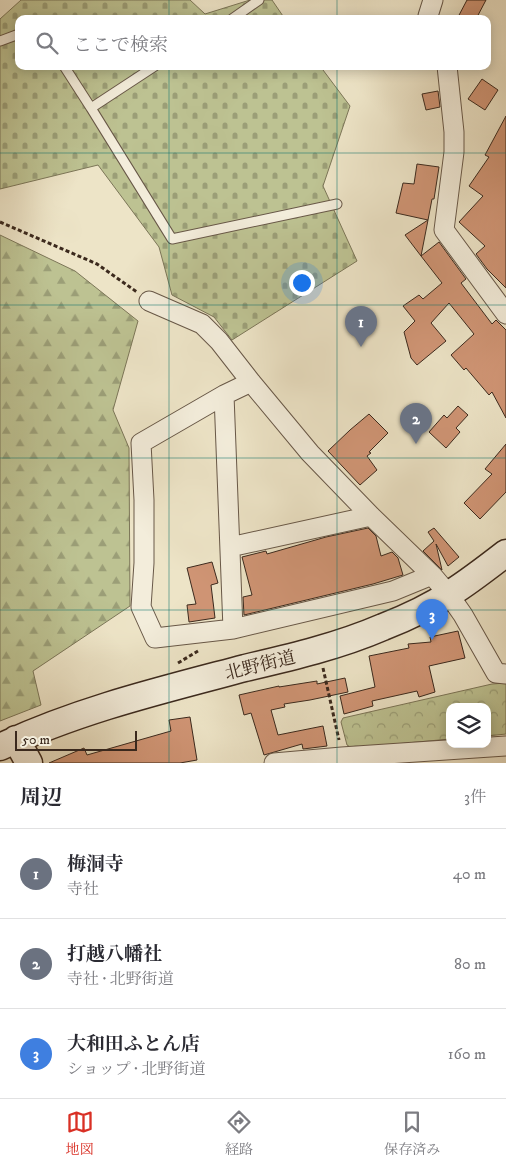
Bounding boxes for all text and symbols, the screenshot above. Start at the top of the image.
search box [15,15,491,70]
icon: search [33,29,61,57]
text: ここで検索 [73,34,168,57]
your location [289,270,315,296]
pin: 1 [345,306,377,347]
pin: 2 [400,403,432,444]
pin: 3 [416,599,448,640]
street label: 北野街道 [223,647,298,685]
map controls [446,703,491,748]
button: layers [446,703,491,748]
scale bar [15,728,138,751]
text: 50 m [22,731,50,749]
text: 周辺 [20,785,62,811]
text: 3件 [464,787,486,807]
text: 梅洞寺 [67,853,124,876]
text: 1 [33,864,39,884]
text: 40 m [453,864,486,884]
text: 寺社 [67,879,99,899]
text: 打越八幡社 [67,943,162,966]
text: 2 [32,954,40,974]
text: 80 m [454,954,486,974]
text: 寺社 · 北野街道 [67,969,174,989]
text: 大和田ふとん店 [67,1033,200,1056]
text: 3 [33,1044,39,1064]
text: 160 m [448,1044,486,1064]
text: ショップ · 北野街道 [67,1059,205,1079]
tab: 地図 [66,1108,94,1159]
tab: 経路 [225,1108,253,1159]
tab: 保存済み [384,1108,440,1159]

